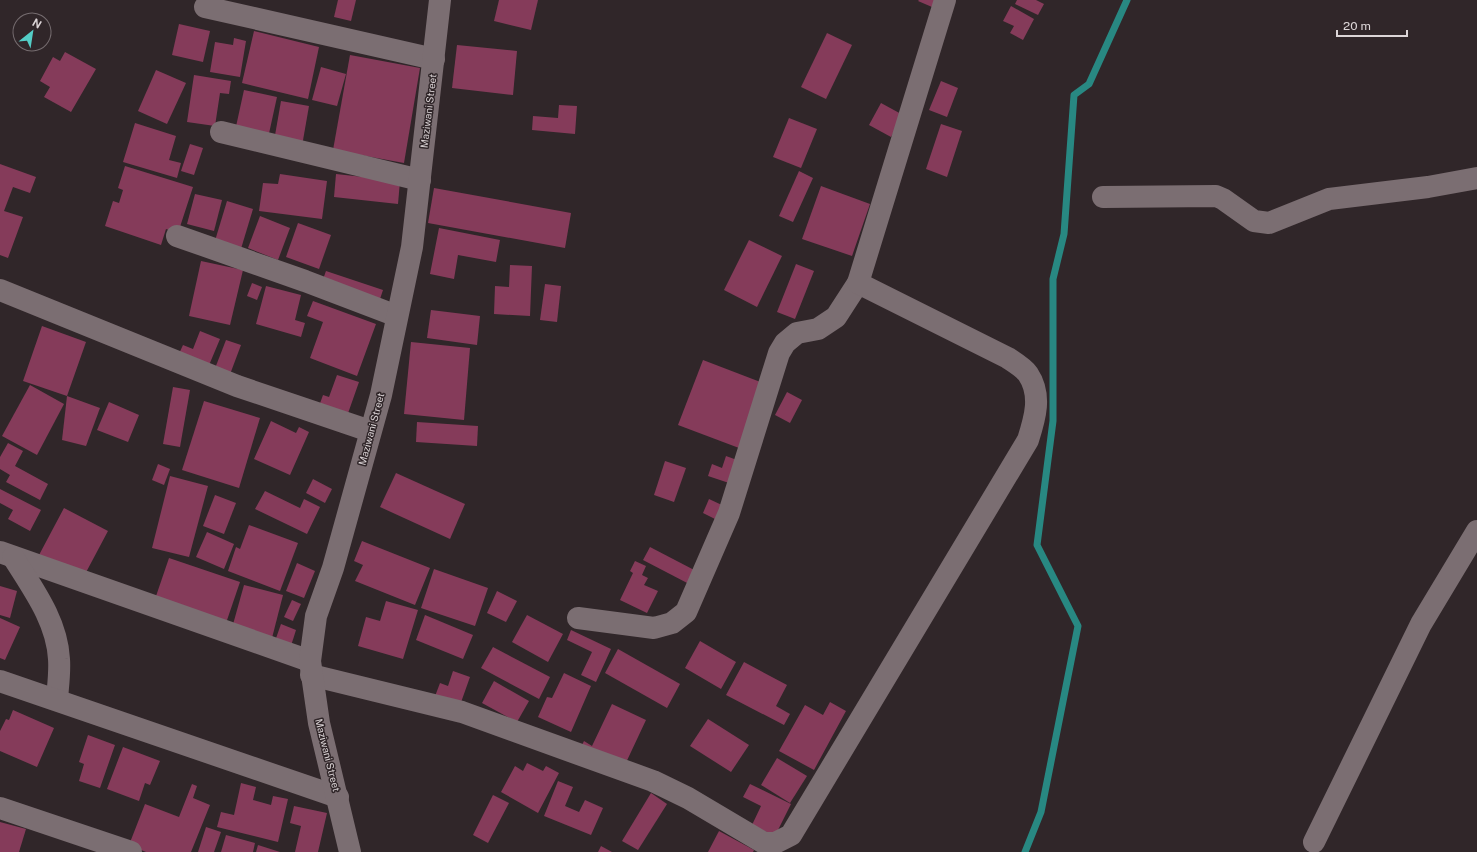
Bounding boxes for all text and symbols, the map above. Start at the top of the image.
north arrow [12,12,52,52]
scale bar [1337,12,1407,38]
text: N [30,16,44,31]
text: 20 m [1343,19,1371,33]
street label: Maziwani Street [417,73,439,149]
street label: Maziwani Street [356,391,386,467]
street label: Maziwani Street [313,717,343,793]

